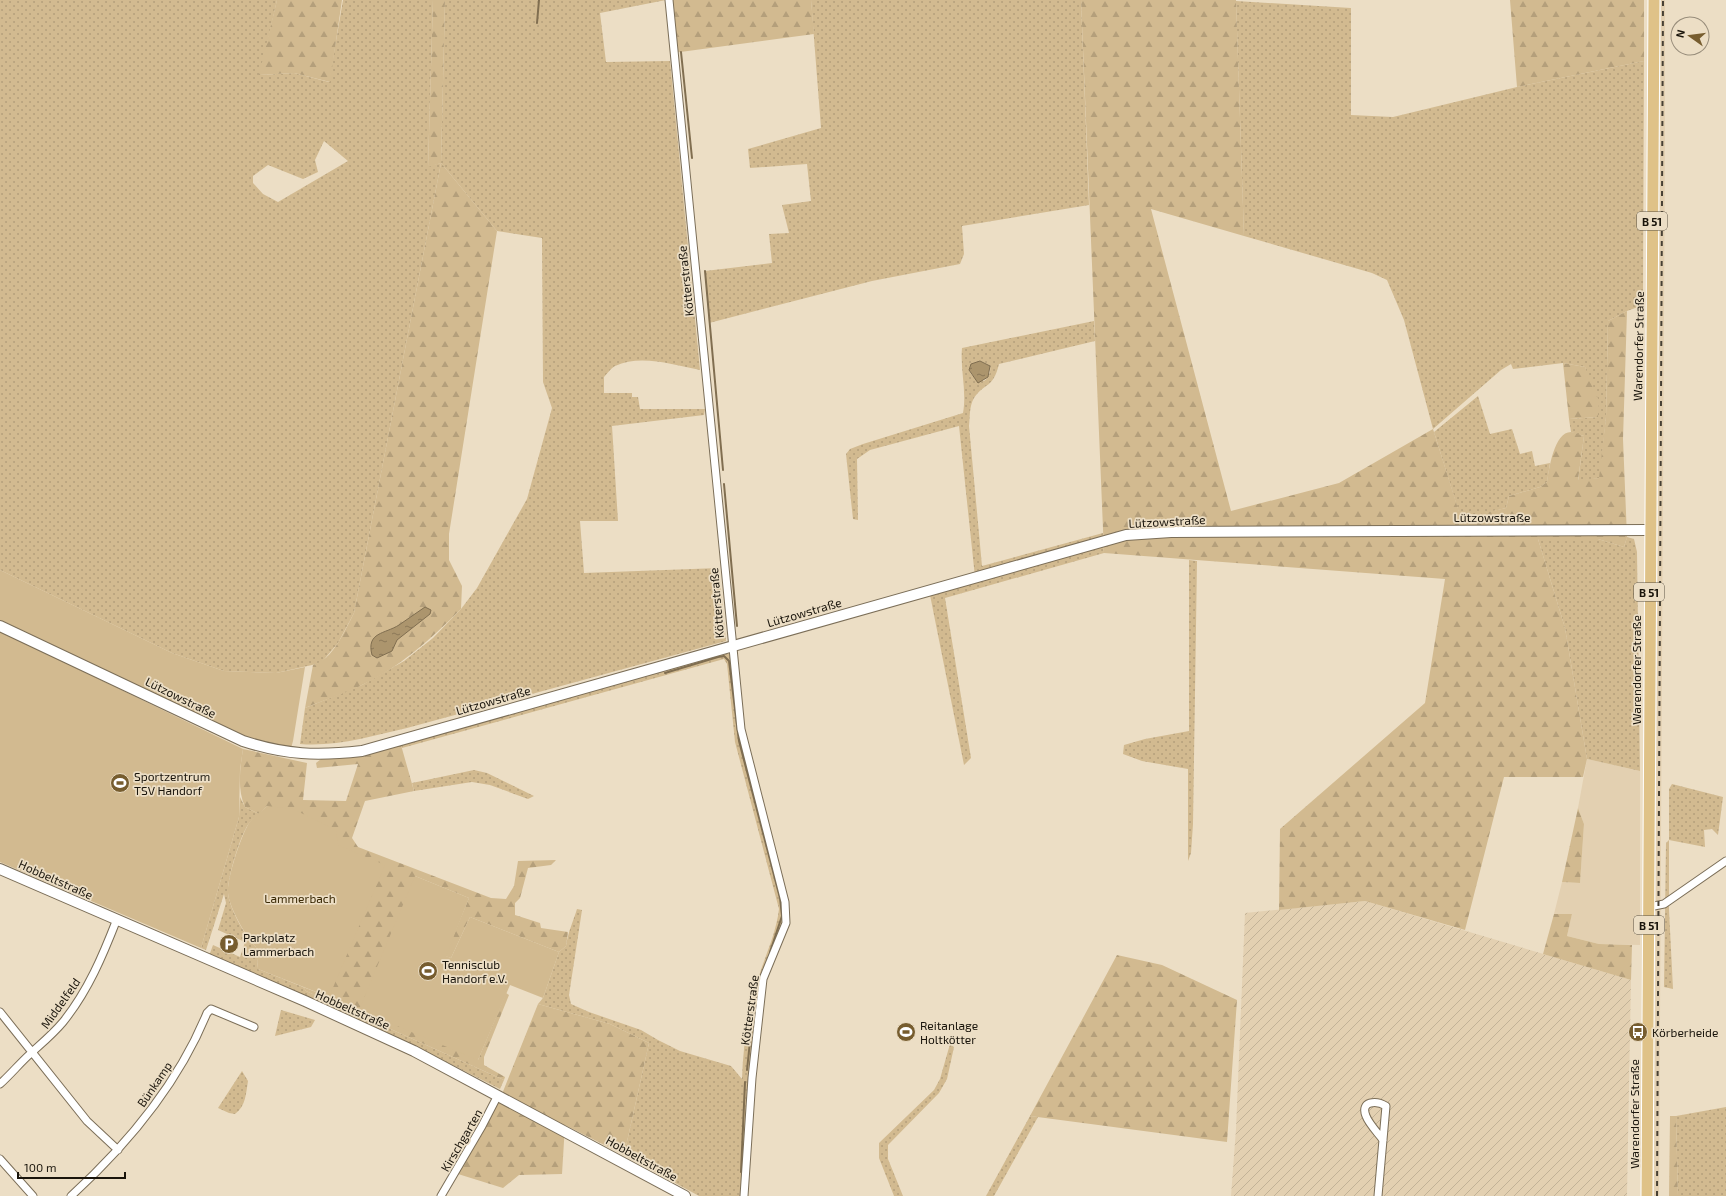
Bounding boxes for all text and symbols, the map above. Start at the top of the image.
north arrow [1670,16,1710,56]
text: N [1673,28,1687,39]
road number: B 51 [1637,212,1667,230]
street label: Kötterstraße [674,245,696,317]
street label: Warendorfer Straße [1630,291,1646,401]
street label: Lützowstraße [1454,510,1530,524]
street label: Lützowstraße [1128,512,1206,530]
street label: Kötterstraße [706,567,726,639]
road number: B 51 [1634,583,1664,601]
street label: Lützowstraße [765,595,843,629]
street label: Warendorfer Straße [1629,615,1643,725]
street label: Lützowstraße [143,674,219,720]
street label: Lützowstraße [454,683,532,717]
place label: Sportzentrum TSV Handorf [134,769,210,797]
sports icon: Sportzentrum TSV Handorf [109,772,131,794]
street label: Hobbeltstraße [17,856,95,902]
park label: Lammerbach [264,891,336,905]
road number: B 51 [1634,916,1664,934]
place label: Parkplatz Lammerbach [243,930,314,958]
parking icon: Parkplatz Lammerbach [218,933,240,955]
place label: Tennisclub Handorf e.V. [442,957,507,985]
sports icon: Tennisclub Handorf e.V. [417,960,439,982]
street label: Kötterstraße [737,974,761,1046]
street label: Middelfeld [37,975,83,1031]
street label: Hobbeltstraße [314,986,392,1032]
place label: Reitanlage Holtkötter [920,1018,978,1046]
sports icon: Reitanlage Holtkötter [895,1021,917,1043]
bus stop icon: Körberheide [1627,1021,1649,1043]
place label: Körberheide [1652,1025,1718,1039]
street label: Bünkamp [134,1059,174,1109]
street label: Warendorfer Straße [1627,1059,1641,1169]
street label: Kirschgarten [437,1106,485,1174]
street label: Hobbeltstraße [604,1133,680,1183]
scale bar [18,1154,125,1180]
text: 100 m [24,1160,56,1174]

